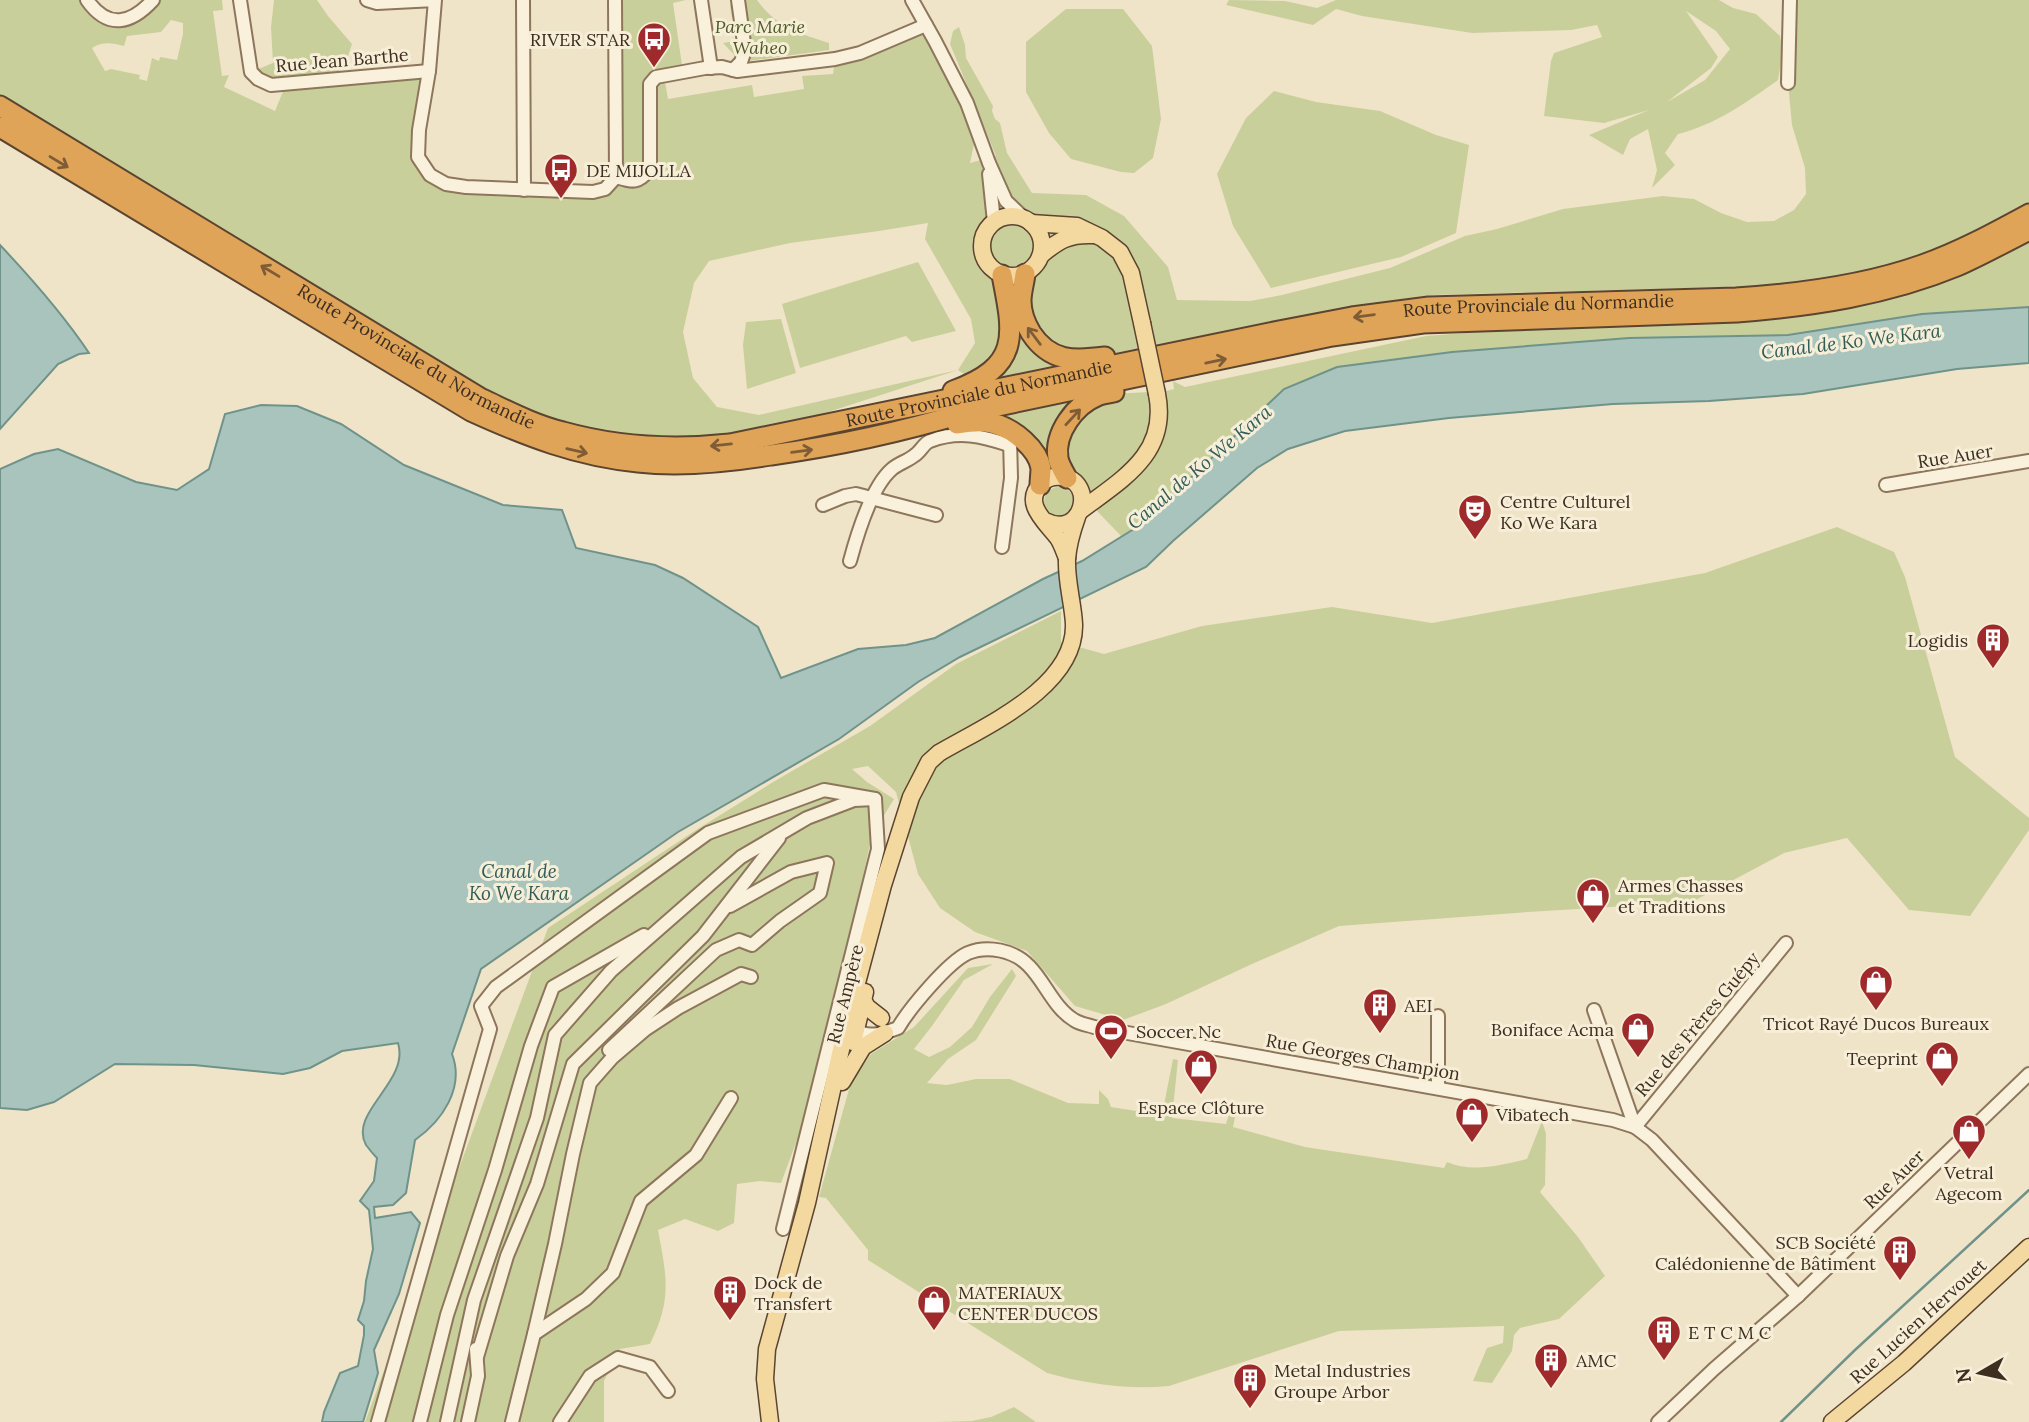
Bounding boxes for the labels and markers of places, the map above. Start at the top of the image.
bus stop icon: RIVER STAR [635,20,673,69]
place label: RIVER STAR [530,28,631,51]
bus stop icon: DE MIJOLLA [542,151,580,200]
place label: DE MIJOLLA [586,159,692,182]
place label: Centre Culturel Ko We Kara [1500,490,1631,534]
theatre icon: Centre Culturel Ko We Kara [1456,492,1494,541]
building icon: Logidis [1974,621,2012,670]
place label: Logidis [1907,629,1968,652]
place label: Armes Chasses et Traditions [1617,874,1743,918]
shop icon: Armes Chasses et Traditions [1574,876,1612,925]
shop icon: Tricot Rayé Ducos Bureaux [1857,963,1895,1012]
building icon: AEI [1361,986,1399,1035]
place label: AEI [1403,994,1433,1017]
shop icon: Boniface Acma [1619,1010,1657,1059]
sports icon: Soccer Nc [1092,1012,1130,1061]
place label: Tricot Rayé Ducos Bureaux [1763,1012,1989,1035]
place label: Boniface Acma [1491,1018,1614,1041]
place label: Soccer Nc [1136,1020,1221,1043]
shop icon: Teeprint [1923,1039,1961,1088]
shop icon: Espace Clôture [1182,1047,1220,1096]
place label: Teeprint [1847,1047,1918,1070]
shop icon: Vibatech [1453,1095,1491,1144]
place label: Espace Clôture [1138,1096,1265,1119]
place label: Vibatech [1495,1103,1569,1126]
shop icon: Vetral Agecom [1950,1112,1988,1161]
place label: Vetral Agecom [1935,1161,2002,1205]
place label: SCB Société Calédonienne de Bâtiment [1655,1231,1876,1275]
building icon: SCB Société Calédonienne de Bâtiment [1881,1233,1919,1282]
place label: Dock de Transfert [754,1271,832,1315]
building icon: Dock de Transfert [711,1273,749,1322]
place label: MATERIAUX CENTER DUCOS [958,1281,1098,1325]
shop icon: MATERIAUX CENTER DUCOS [915,1283,953,1332]
building icon: E T C M C [1645,1313,1683,1362]
place label: E T C M C [1688,1321,1772,1344]
building icon: AMC [1532,1341,1570,1390]
place label: AMC [1575,1349,1617,1372]
place label: Metal Industries Groupe Arbor [1274,1359,1410,1403]
building icon: Metal Industries Groupe Arbor [1231,1361,1269,1410]

